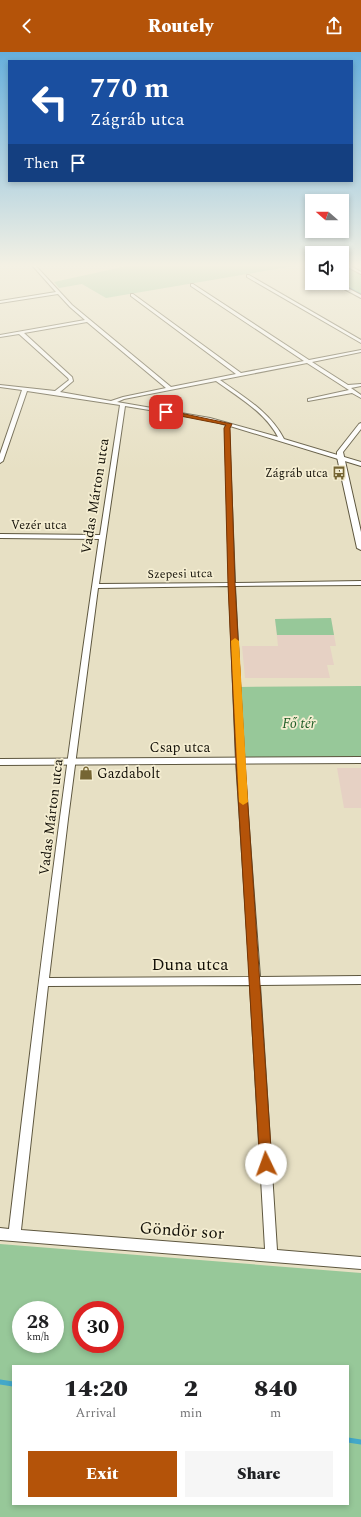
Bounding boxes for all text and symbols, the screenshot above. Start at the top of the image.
text: Routely [148,13,213,40]
icon: back [16,15,38,37]
icon: share [323,15,345,37]
text: 770 m [90,67,169,110]
icon: left [24,76,76,128]
text: Zágráb utca [90,106,185,133]
text: Then [24,152,59,175]
icon: arrive [67,152,89,174]
north arrow [305,194,349,238]
map controls [305,194,349,290]
button: sound [305,246,349,290]
pin [149,395,183,429]
icon: arrive [155,401,177,423]
street label: Vadas Márton utca [75,436,115,555]
place label: Zágráb utca [265,464,328,483]
bus stop icon: Zágráb utca [331,465,347,481]
street label: Vezér utca [11,516,67,535]
street label: Szepesi utca [147,564,213,584]
park label: Fő tér [282,713,316,734]
street label: Csap utca [150,737,211,758]
street label: Vadas Márton utca [33,757,69,876]
place label: Gazdabolt [97,763,160,784]
shop icon: Gazdabolt [78,765,94,781]
street label: Duna utca [151,952,229,978]
position arrow [245,1143,287,1185]
street label: Göndör sor [139,1215,226,1247]
speed limit sign: 30 [72,1301,124,1353]
text: 28 [27,1307,49,1337]
text: km/h [27,1329,49,1345]
text: 14:20 [64,1371,128,1407]
text: 2 [184,1371,198,1407]
text: 840 [254,1371,297,1407]
text: Arrival [76,1403,116,1423]
text: min [180,1403,202,1423]
text: m [270,1403,281,1423]
button: Exit [28,1451,177,1497]
button: Share [185,1451,333,1497]

